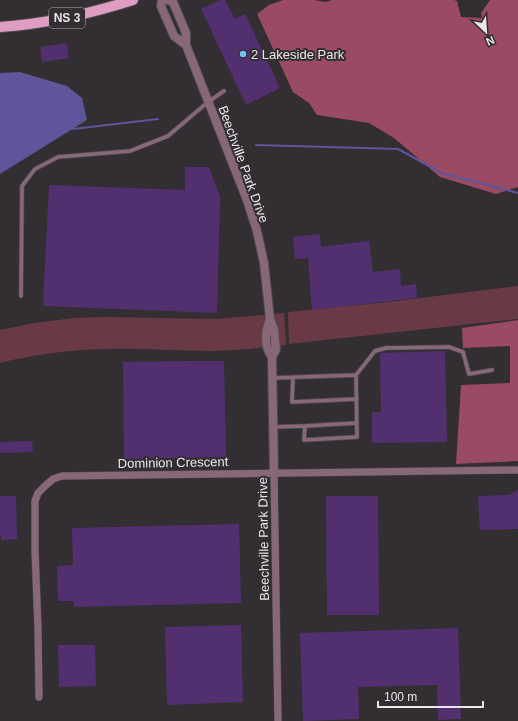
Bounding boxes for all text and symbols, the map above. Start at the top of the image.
road number: NS 3 [49,8,85,28]
north arrow [466,12,506,52]
text: N [484,34,496,48]
place label: 2 Lakeside Park [251,47,345,62]
marker: 2 Lakeside Park [238,49,248,59]
street label: Beechville Park Drive [215,104,272,225]
street label: Dominion Crescent [118,454,229,471]
street label: Beechville Park Drive [255,477,272,601]
scale bar [378,683,483,709]
text: 100 m [384,690,417,704]

